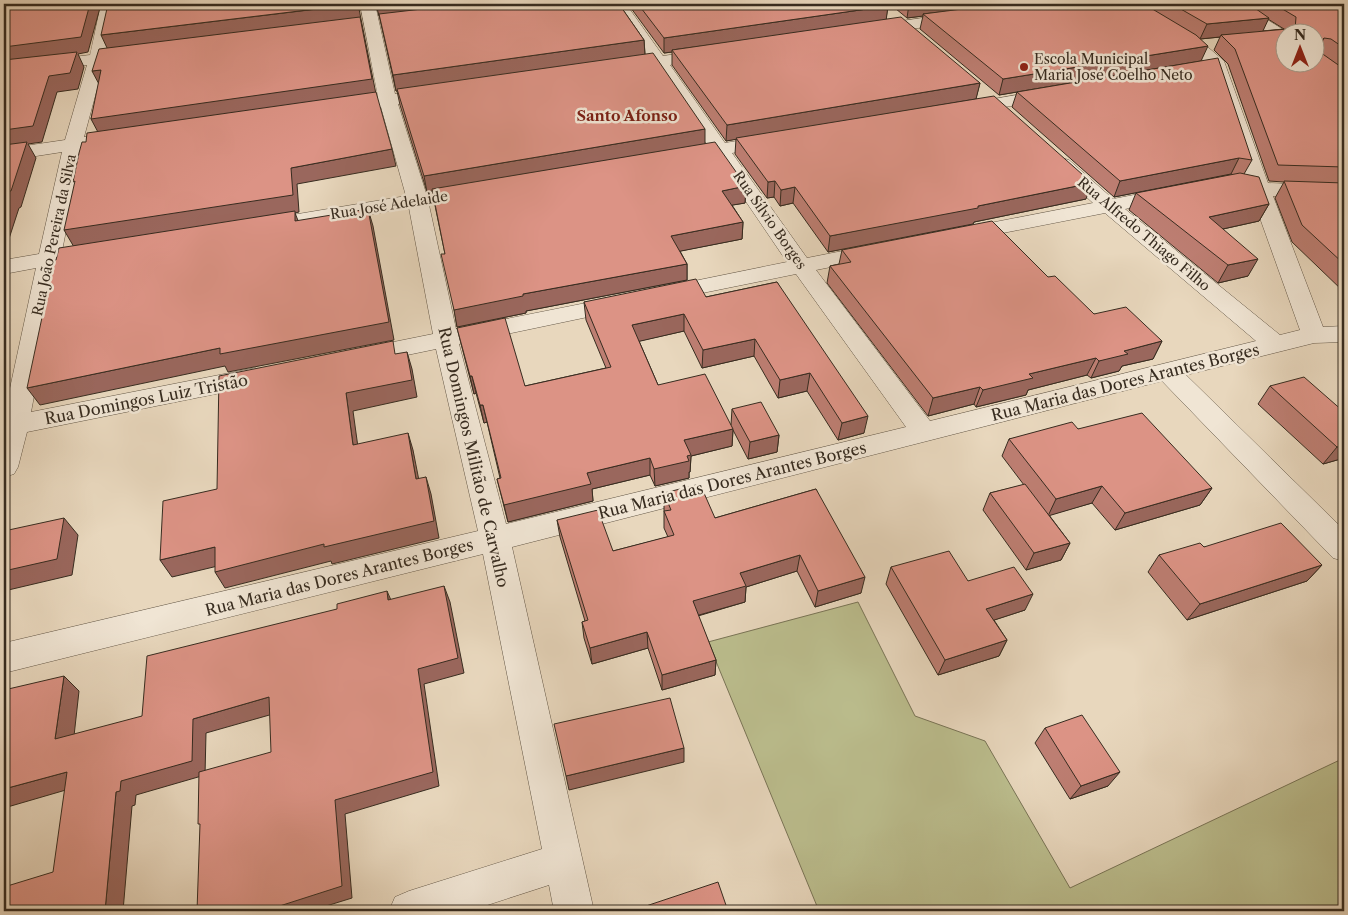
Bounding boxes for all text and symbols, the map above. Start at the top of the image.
north arrow [1276,22,1326,72]
text: N [1294,26,1306,44]
place label: Escola Municipal Maria José Coelho Neto [1034,50,1193,84]
marker: Escola Municipal Maria José Coelho Neto [1018,61,1030,73]
district label: Santo Afonso [576,106,678,125]
street label: Rua João Pereira da Silva [28,152,80,318]
street label: Rua Sílvio Borges [729,167,811,273]
street label: Rua Alfredo Thiago Filho [1074,173,1214,295]
street label: Rua José Adelaide [329,187,449,223]
street label: Rua Domingos Militão de Carvalho [434,325,514,589]
street label: Rua Maria das Dores Arantes Borges [989,339,1261,425]
street label: Rua Domingos Luiz Tristão [43,369,250,429]
street label: Rua Maria das Dores Arantes Borges [596,437,868,523]
street label: Rua Maria das Dores Arantes Borges [203,534,475,620]

